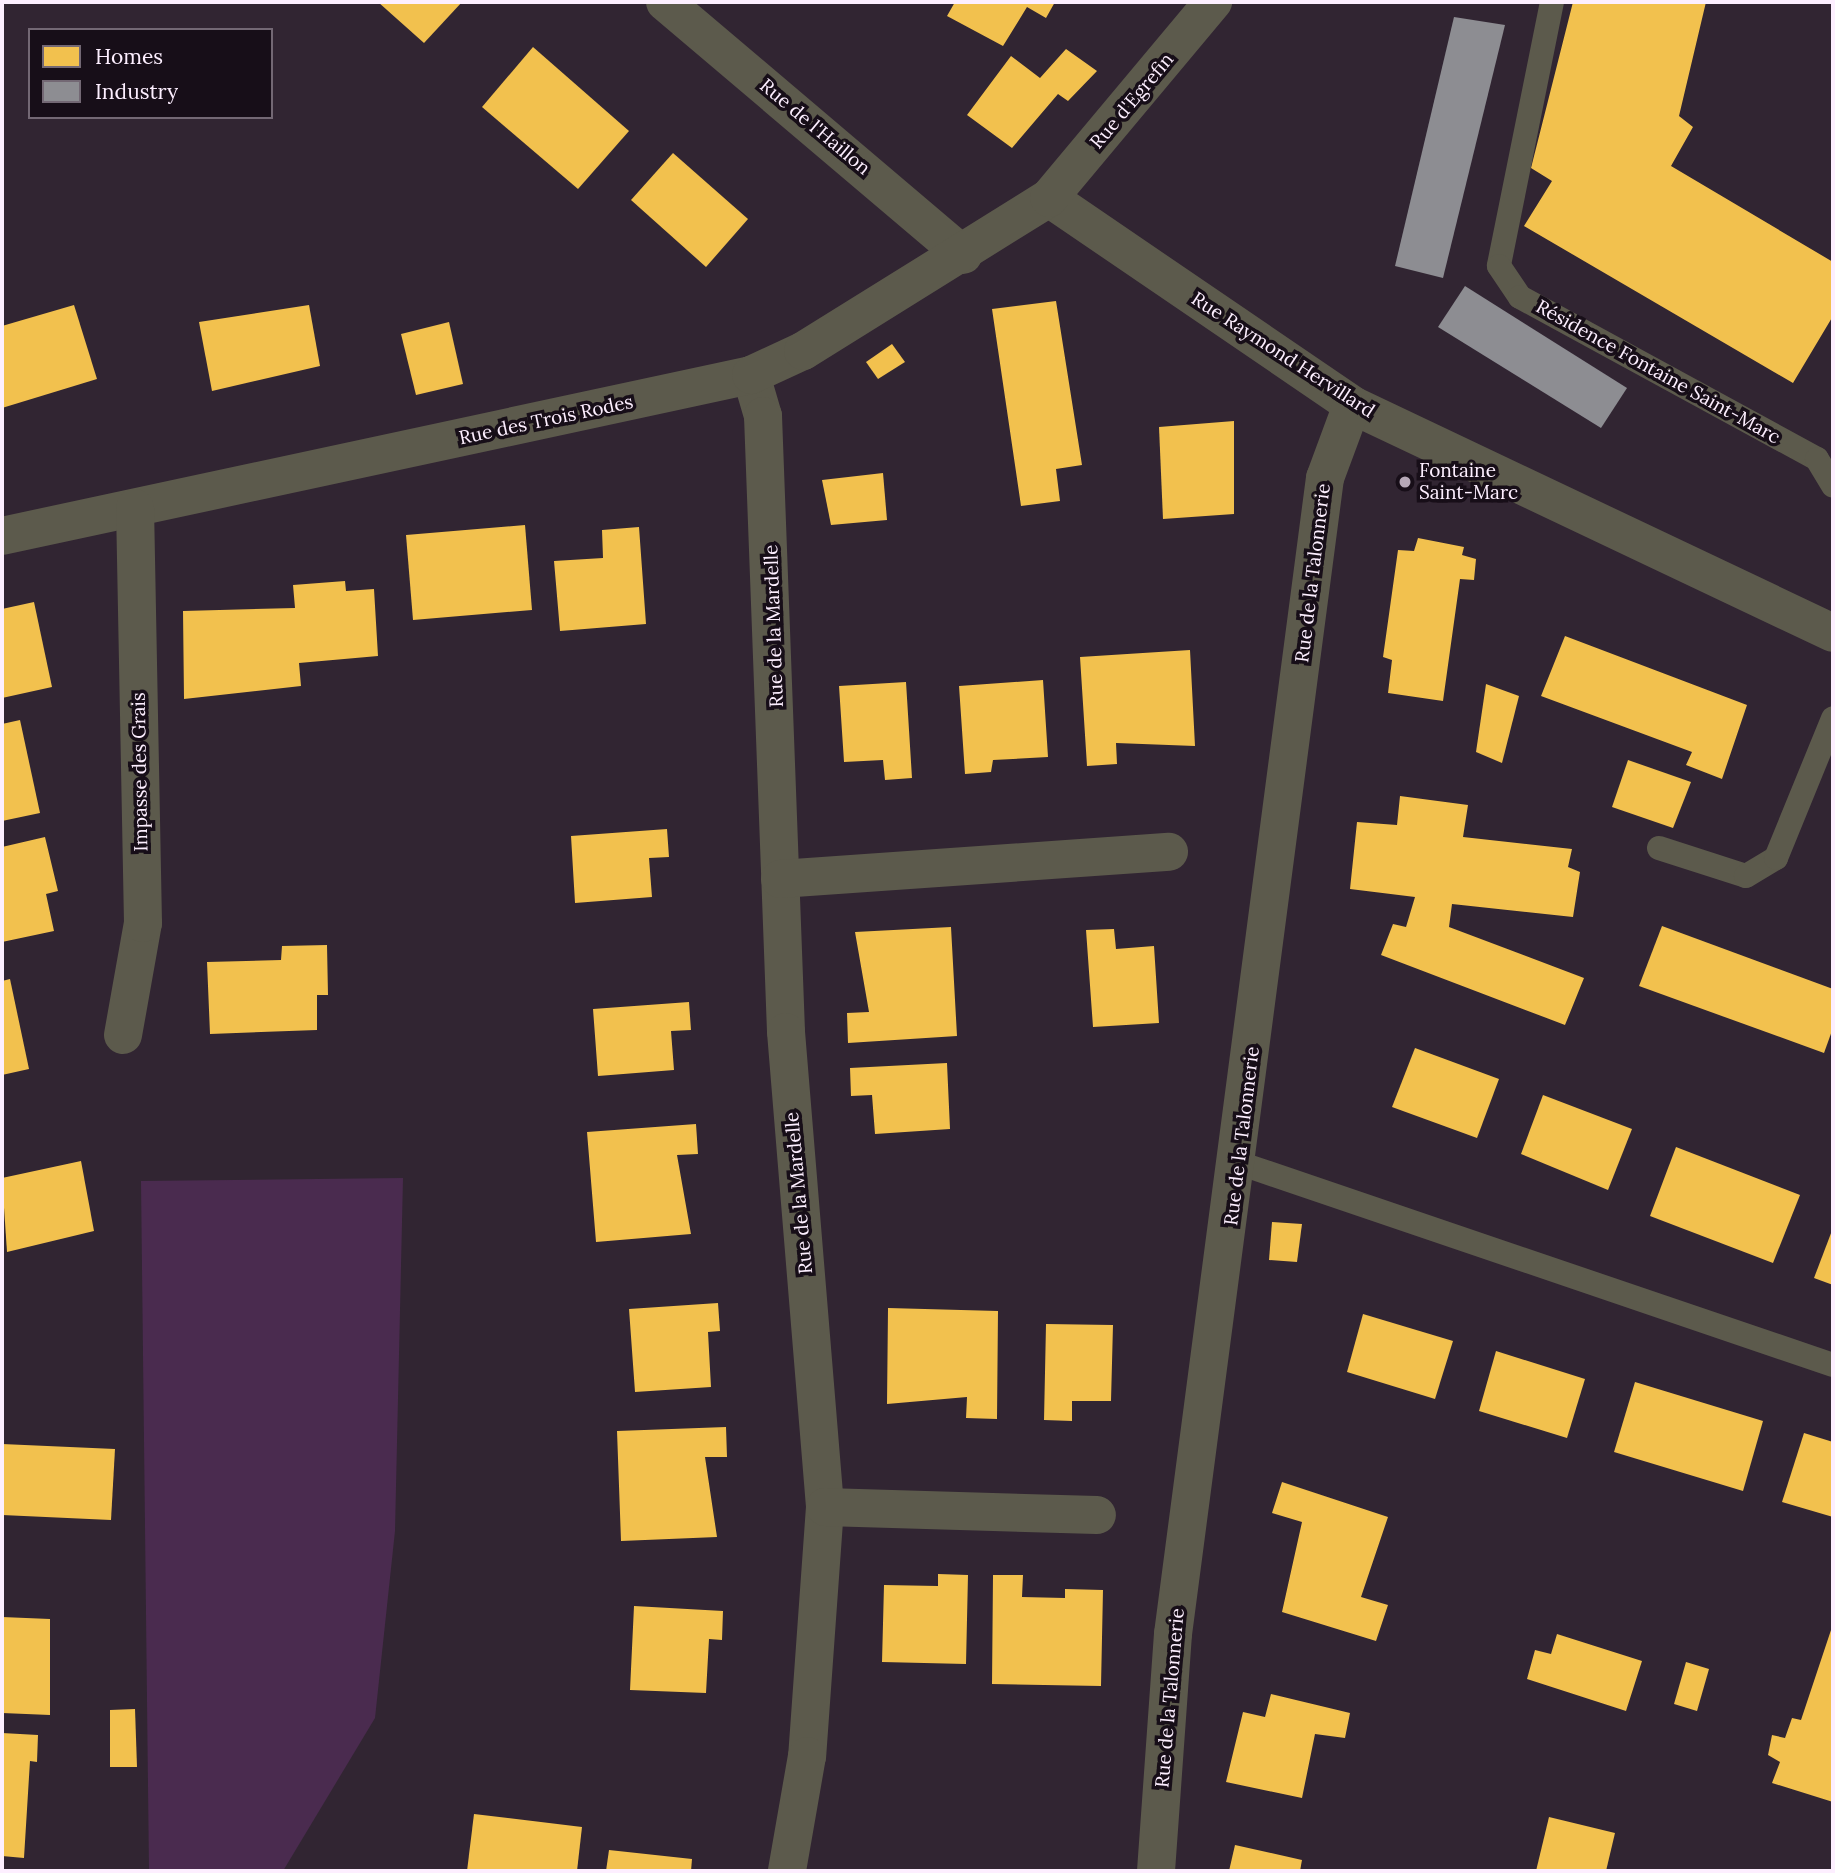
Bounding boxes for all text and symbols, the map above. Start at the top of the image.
legend [28,28,273,119]
text: Homes [95,43,163,70]
street label: Rue d'Egrefin [1085,49,1179,153]
street label: Rue de l'Haillon [755,74,875,180]
text: Industry [95,78,178,105]
street label: Rue Raymond Hervillard [1187,287,1379,423]
street label: Résidence Fontaine Saint-Marc [1532,295,1784,449]
street label: Rue des Trois Rodes [457,390,635,450]
place label: Fontaine Saint-Marc [1419,460,1518,504]
marker: Fontaine Saint-Marc [1397,474,1413,490]
street label: Rue de la Talonnerie [1291,482,1335,664]
street label: Rue de la Mardelle [760,544,788,708]
street label: Impasse des Grais [127,692,153,852]
street label: Rue de la Talonnerie [1220,1045,1264,1227]
street label: Rue de la Mardelle [781,1111,817,1275]
street label: Rue de la Talonnerie [1151,1607,1189,1789]

